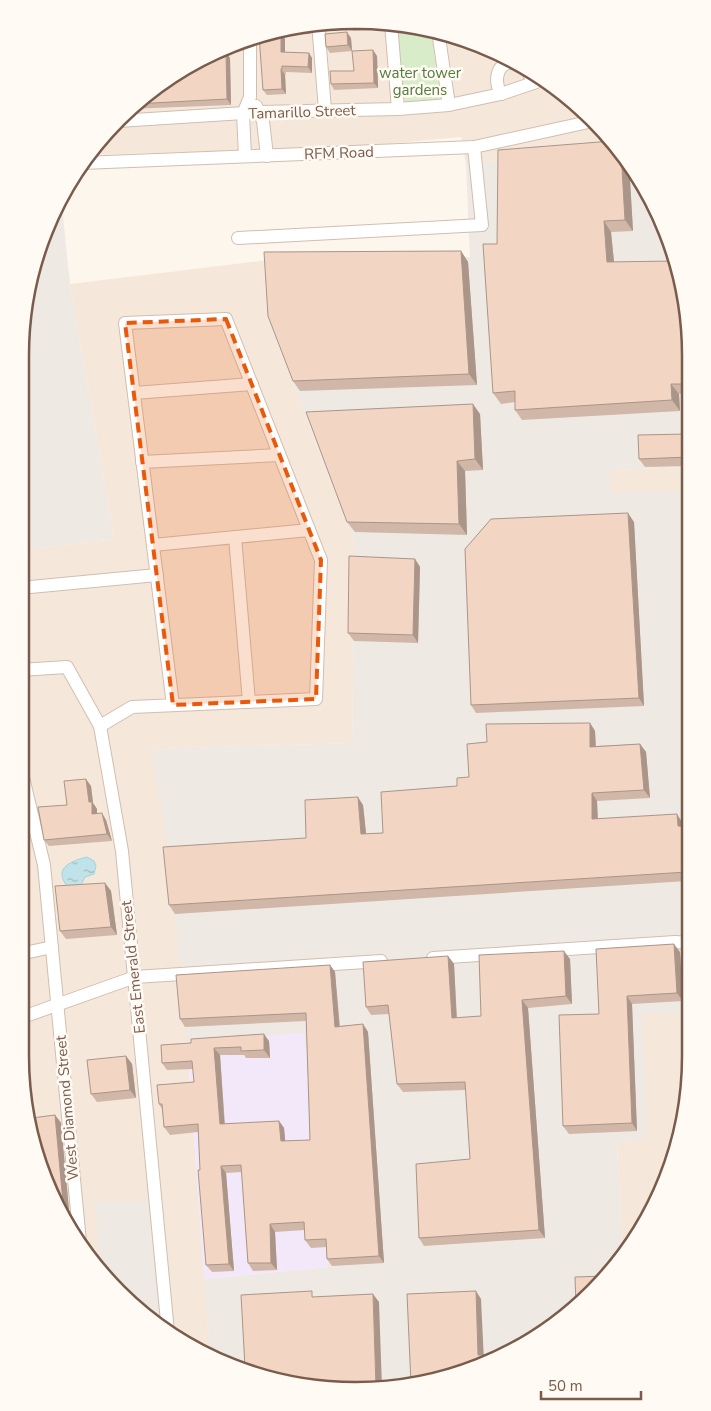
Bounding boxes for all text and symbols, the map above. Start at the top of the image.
park label: water tower gardens [379,63,462,100]
street label: Tamarillo Street [248,100,357,124]
street label: RFM Road [304,142,374,164]
street label: East Emerald Street [116,899,150,1034]
street label: West Diamond Street [51,1034,83,1181]
scale bar [541,1368,641,1400]
text: 50 m [548,1376,583,1396]

